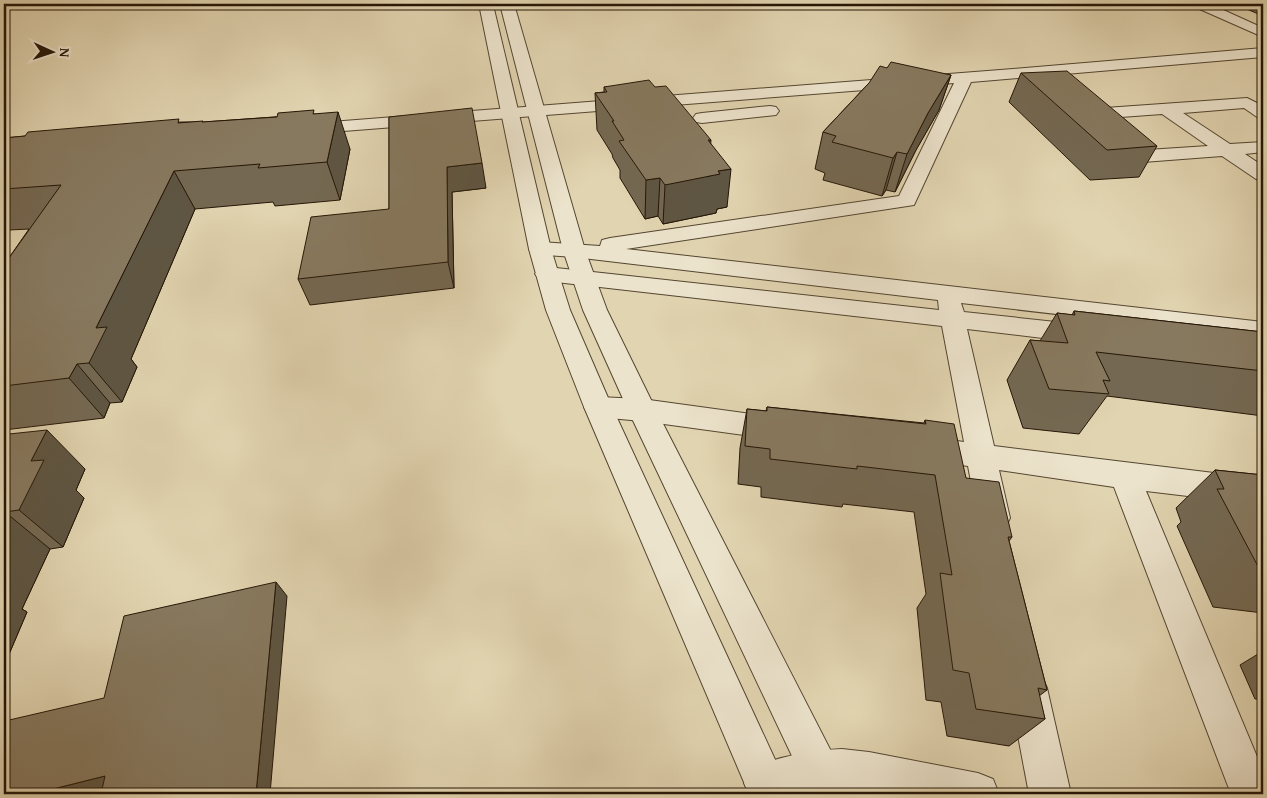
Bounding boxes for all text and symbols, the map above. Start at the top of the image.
north arrow [28,28,78,78]
text: N [55,47,75,59]

